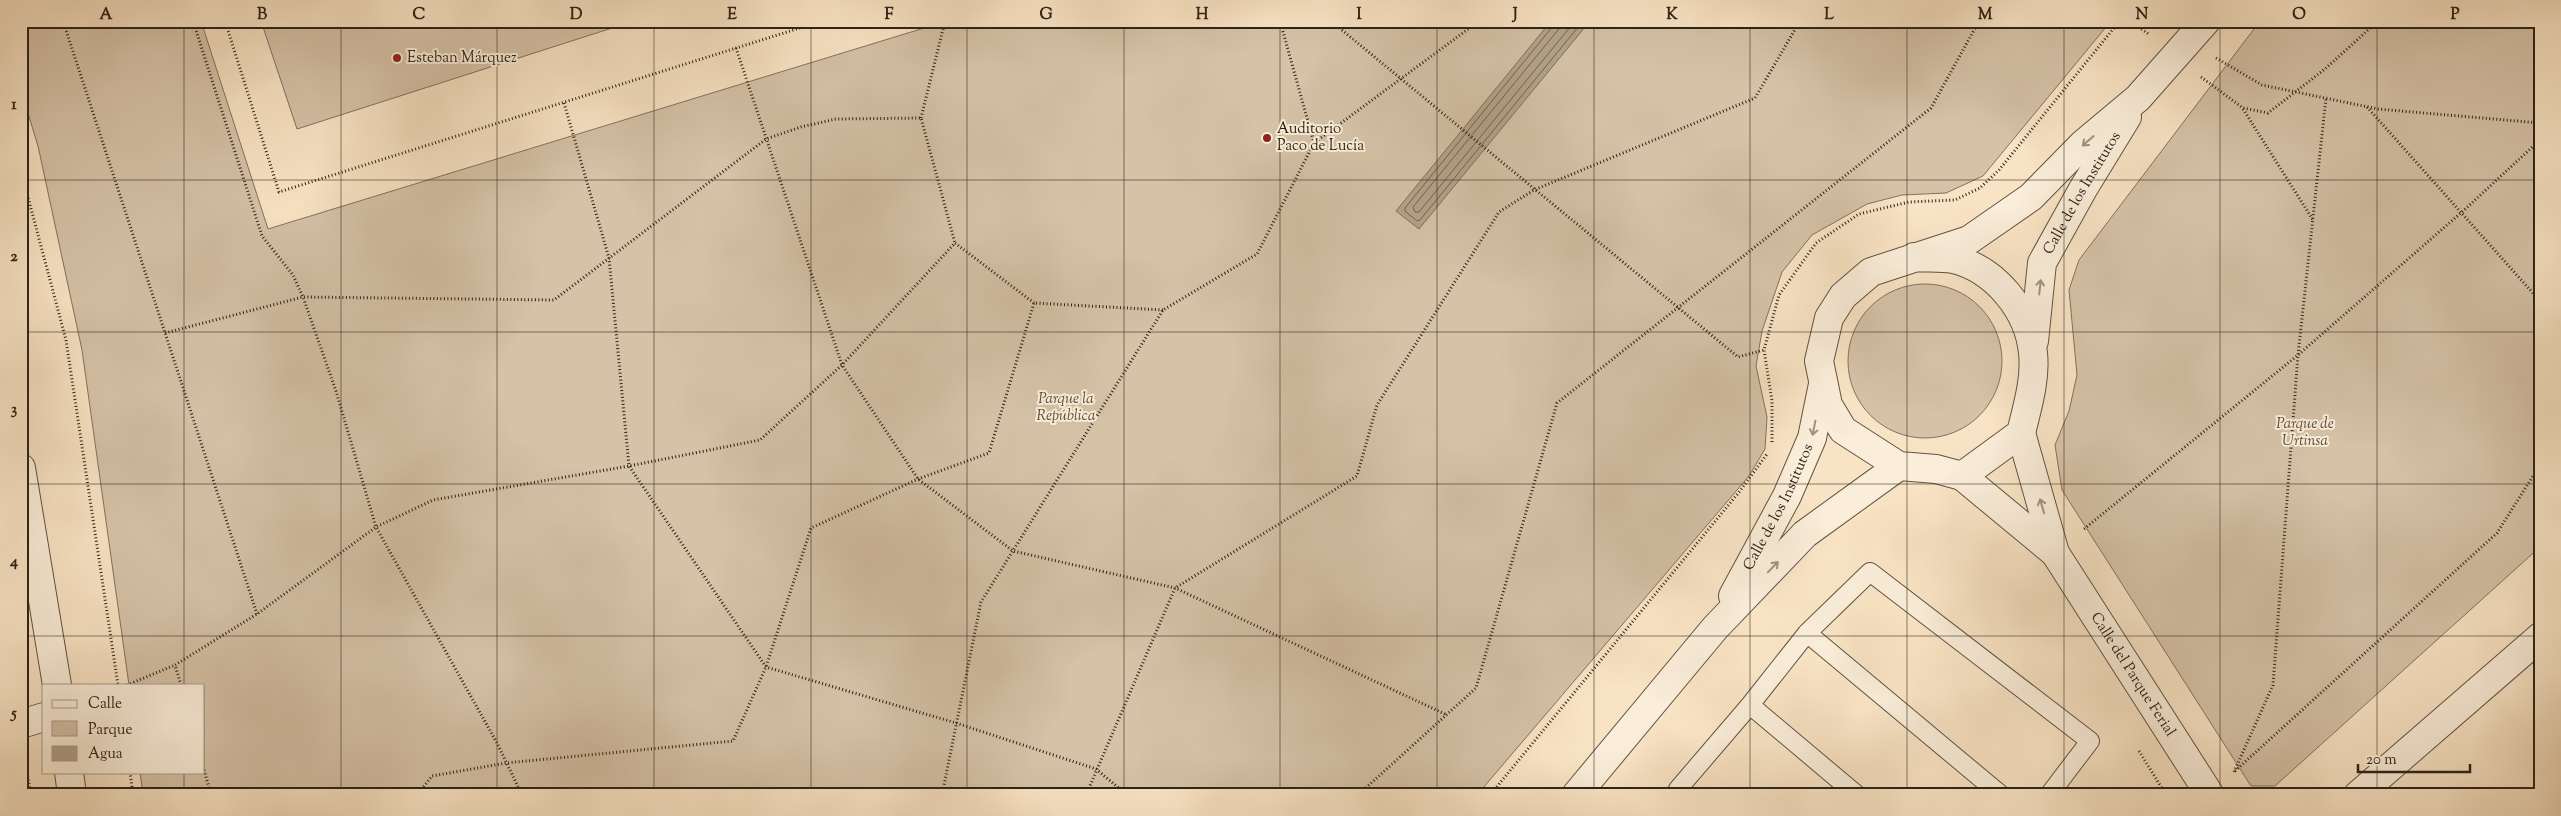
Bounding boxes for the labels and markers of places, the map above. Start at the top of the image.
place label: Esteban Márquez [407,48,517,69]
marker: Esteban Márquez [391,52,403,64]
place label: Auditorio Paco de Lucía [1277,119,1364,157]
marker: Auditorio Paco de Lucía [1261,132,1273,144]

